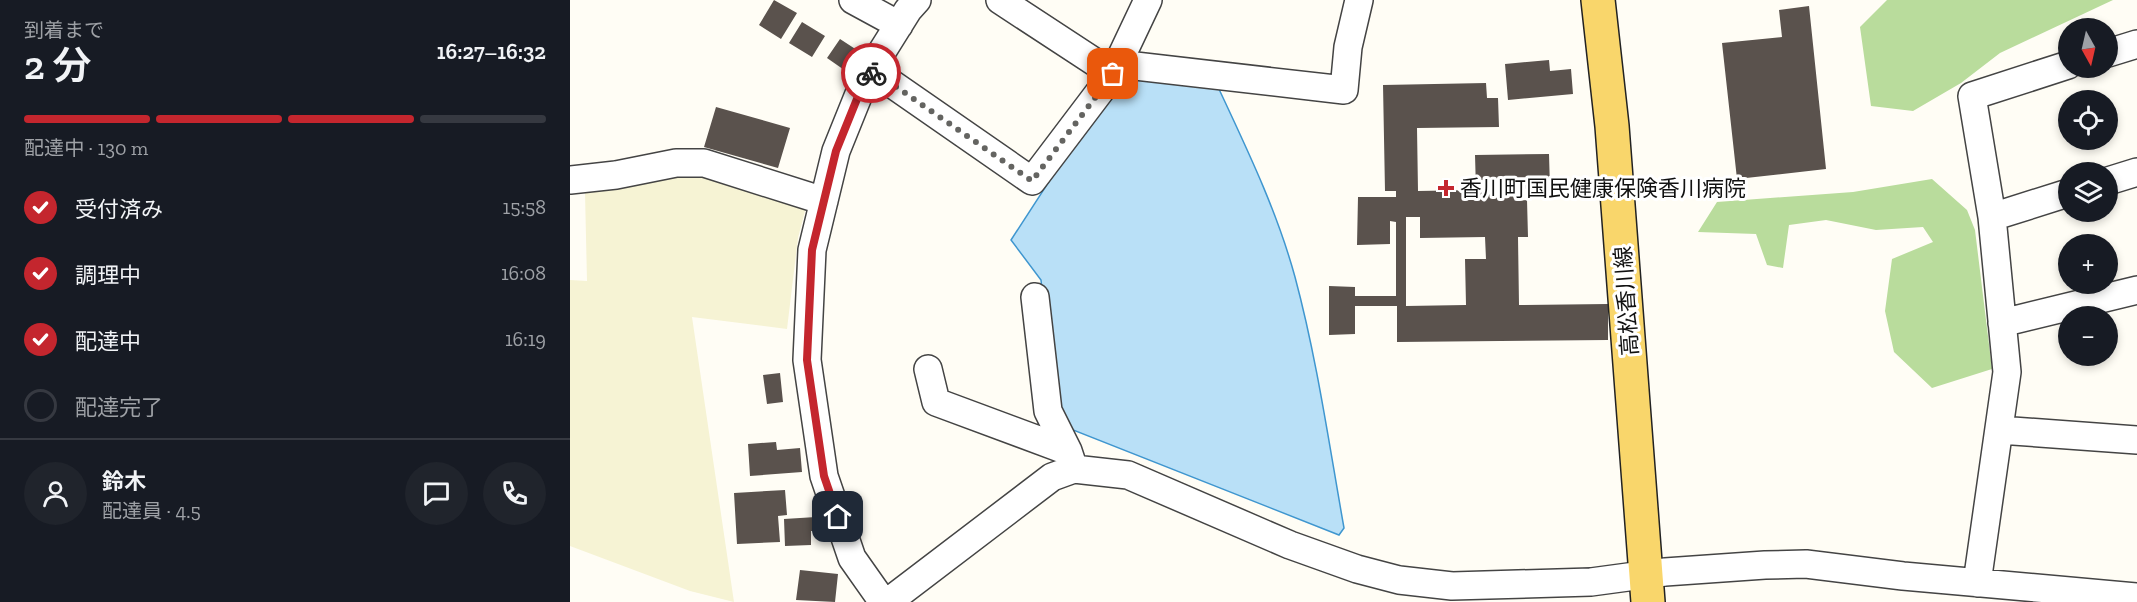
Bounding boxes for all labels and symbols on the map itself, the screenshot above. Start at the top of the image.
north arrow [2058,18,2118,78]
courier [841,43,901,103]
pin [1087,48,1138,99]
place label: 香川町国民健康保険香川病院 [1460,175,1746,202]
marker: 香川町国民健康保険香川病院 [1437,179,1455,197]
street label: 高松香川線 [1609,245,1644,357]
pin [812,491,863,542]

